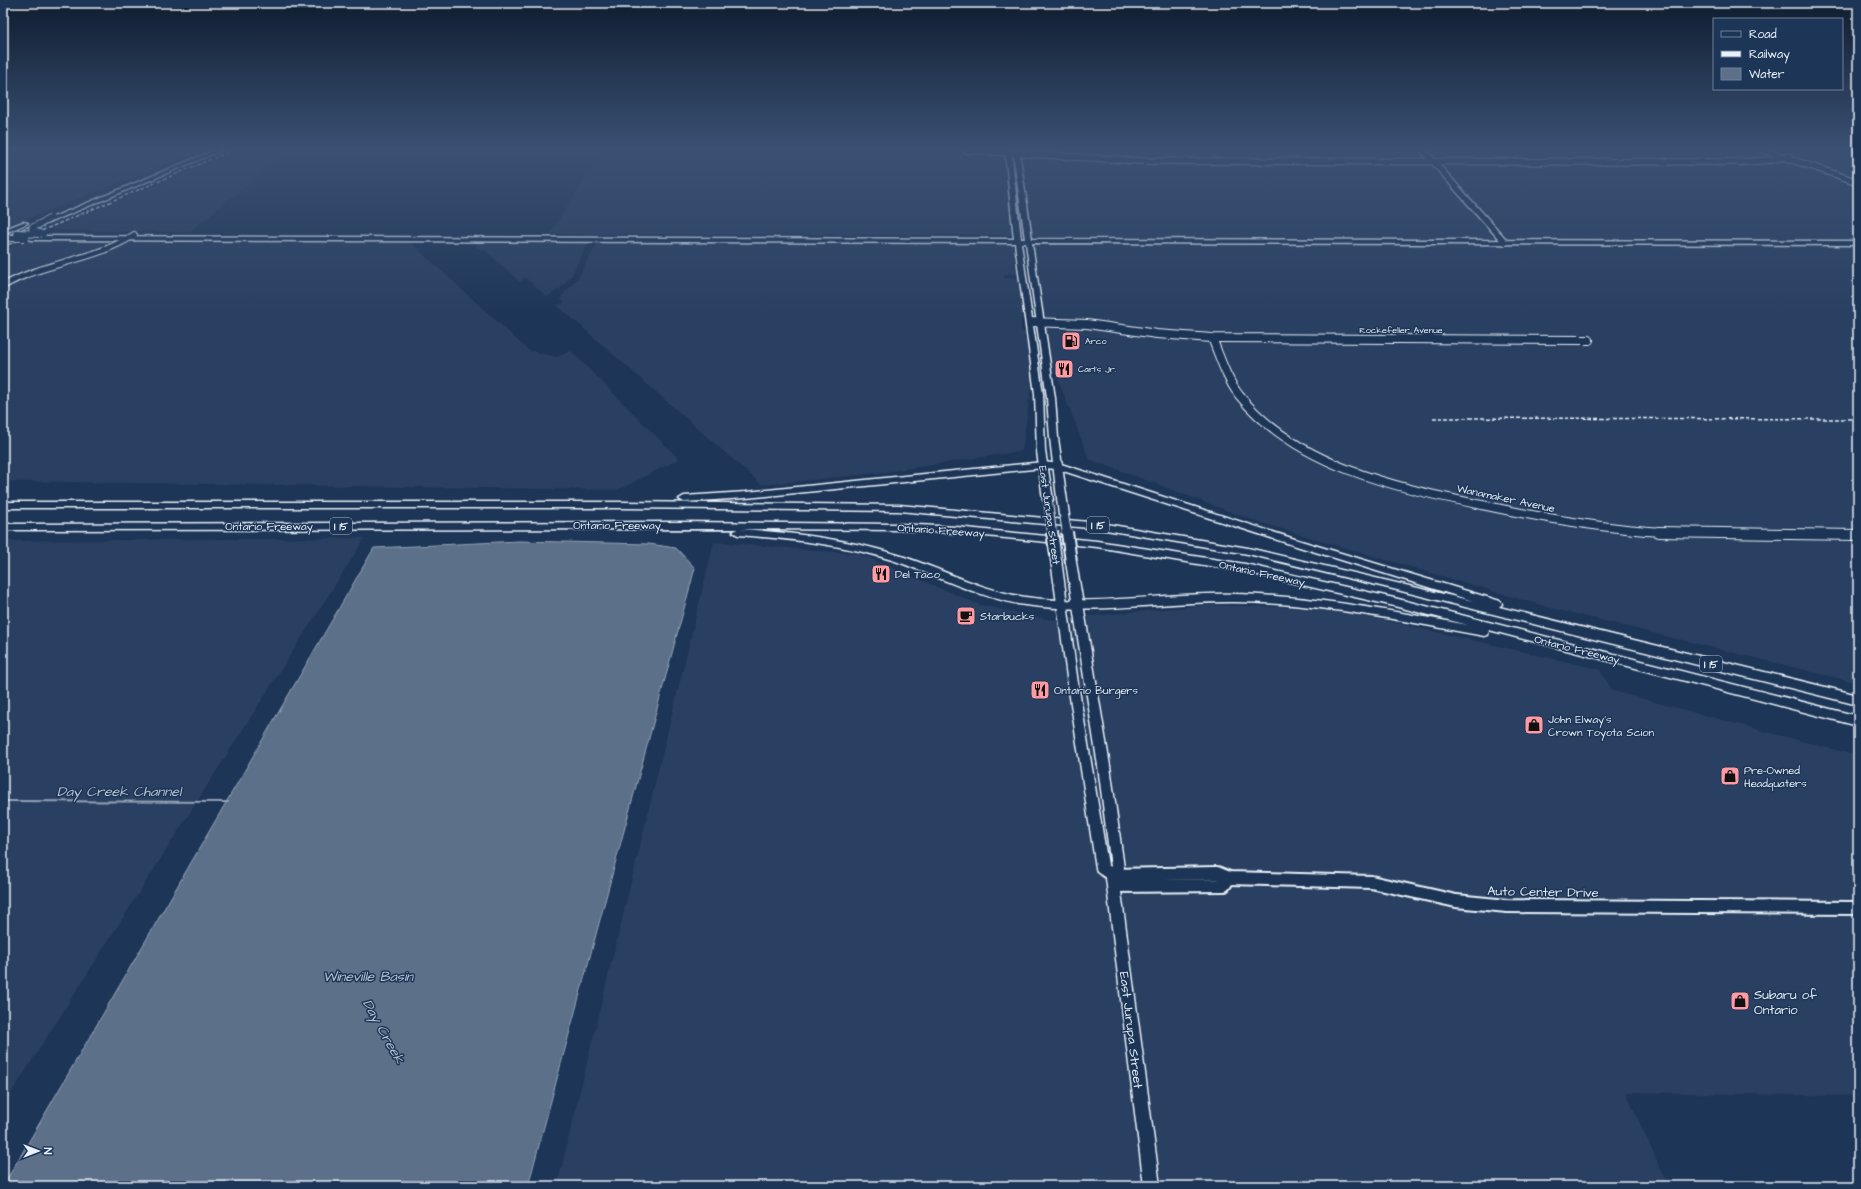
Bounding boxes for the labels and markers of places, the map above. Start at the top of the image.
fuel station icon: Arco [1060,330,1082,352]
place label: Arco [1085,335,1107,348]
restaurant icon: Carl's Jr. [1053,358,1075,380]
place label: Carl's Jr. [1078,363,1116,376]
restaurant icon: Del Taco [870,563,892,585]
place label: Del Taco [895,567,941,582]
cafe icon: Starbucks [955,605,977,627]
place label: Starbucks [980,609,1035,624]
restaurant icon: Ontario Burgers [1029,679,1051,701]
place label: Ontario Burgers [1054,683,1138,699]
place label: John Elway's Crown Toyota Scion [1548,712,1654,741]
shop icon: John Elway's Crown Toyota Scion [1523,714,1545,736]
place label: Pre-Owned Headquaters [1744,763,1807,791]
shop icon: Pre-Owned Headquaters [1719,765,1741,787]
place label: Subaru of Ontario [1754,986,1817,1019]
shop icon: Subaru of Ontario [1729,990,1751,1012]

